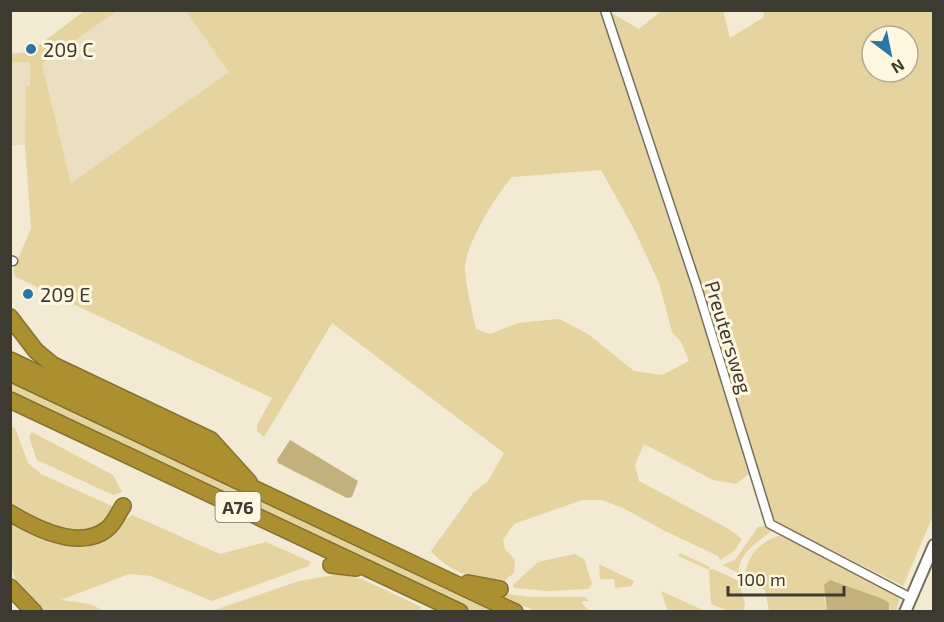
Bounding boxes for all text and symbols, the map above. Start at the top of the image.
north arrow [860,24,920,84]
place label: 209 C [43,37,94,61]
marker: 209 C [24,42,38,56]
text: N [888,56,908,78]
street label: Preutersweg [700,278,758,396]
place label: 209 E [40,282,90,306]
marker: 209 E [21,287,35,301]
road number: A76 [216,492,260,522]
scale bar [728,559,844,597]
text: 100 m [737,568,786,590]

